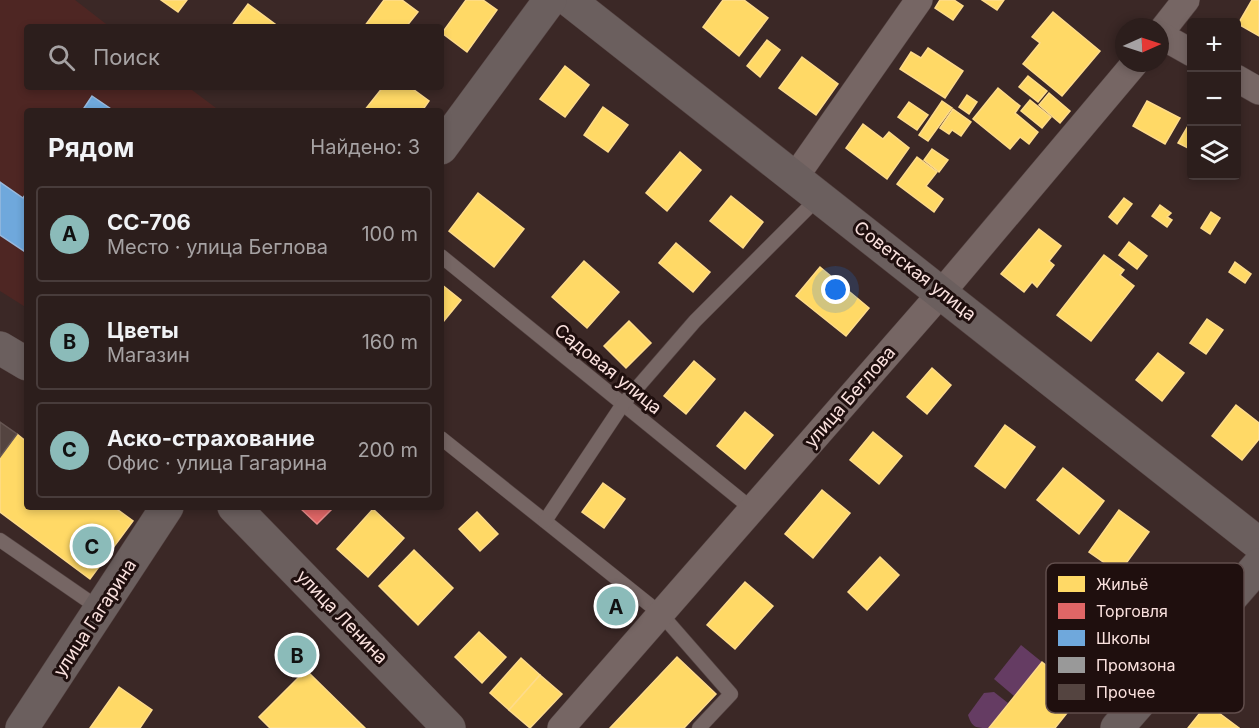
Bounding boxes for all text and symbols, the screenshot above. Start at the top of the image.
north arrow [1115,18,1169,72]
map controls [1187,18,1241,180]
button: + [1187,18,1241,72]
search box [24,24,444,90]
icon: search [45,41,78,74]
text: Поиск [93,44,160,70]
button: − [1187,72,1241,126]
button: layers [1187,126,1241,180]
text: Рядом [48,132,134,163]
text: Найдено: 3 [310,135,420,159]
text: СС-706 [107,209,191,235]
street label: Советская улица [850,216,980,325]
text: A [62,222,77,246]
text: 100 m [361,222,418,246]
text: Место · улица Беглова [107,235,328,259]
your location [821,275,850,304]
text: Цветы [107,317,179,343]
street label: Садовая улица [550,319,666,418]
text: B [63,330,76,354]
text: 160 m [362,330,418,354]
street label: улица Беглова [800,342,899,452]
text: Магазин [107,343,190,367]
text: Аско-страхование [107,425,315,451]
text: C [62,438,77,462]
text: 200 m [357,438,418,462]
text: Офис · улица Гагарина [107,451,327,475]
pin: C [72,524,112,568]
street label: улица Гагарина [49,555,140,680]
legend [1046,563,1244,713]
street label: улица Ленина [292,565,392,668]
text: Жильё [1096,574,1148,594]
pin: A [596,584,636,628]
text: Торговля [1096,601,1168,621]
text: Школы [1096,628,1150,648]
pin: B [278,632,316,678]
text: Промзона [1096,655,1176,675]
text: Прочее [1096,682,1155,702]

